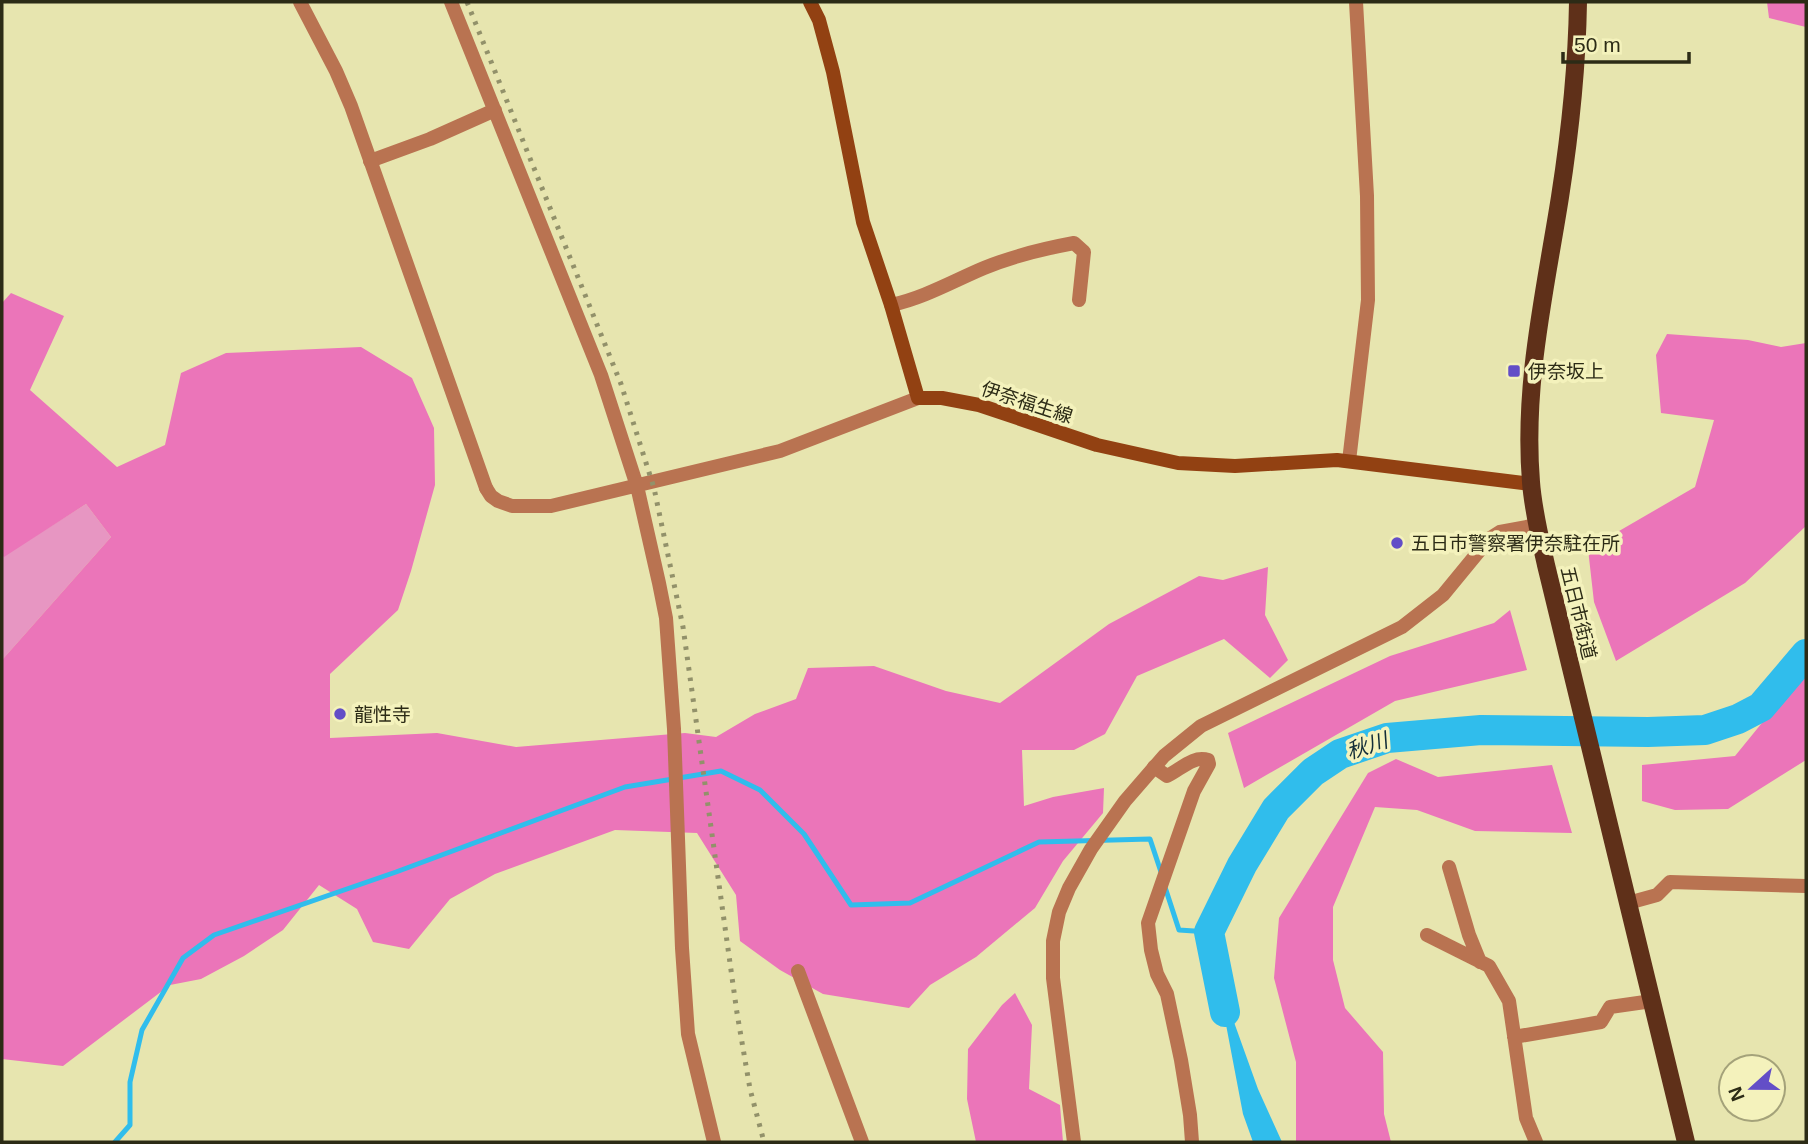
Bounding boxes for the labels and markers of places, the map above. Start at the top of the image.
place label: 伊奈坂上 [1528,361,1604,382]
marker: 伊奈坂上 [1506,363,1522,379]
place label: 五日市警察署伊奈駐在所 [1411,533,1620,554]
marker: 五日市警察署伊奈駐在所 [1389,535,1405,551]
place label: 龍性寺 [354,704,411,725]
marker: 龍性寺 [332,706,348,722]

